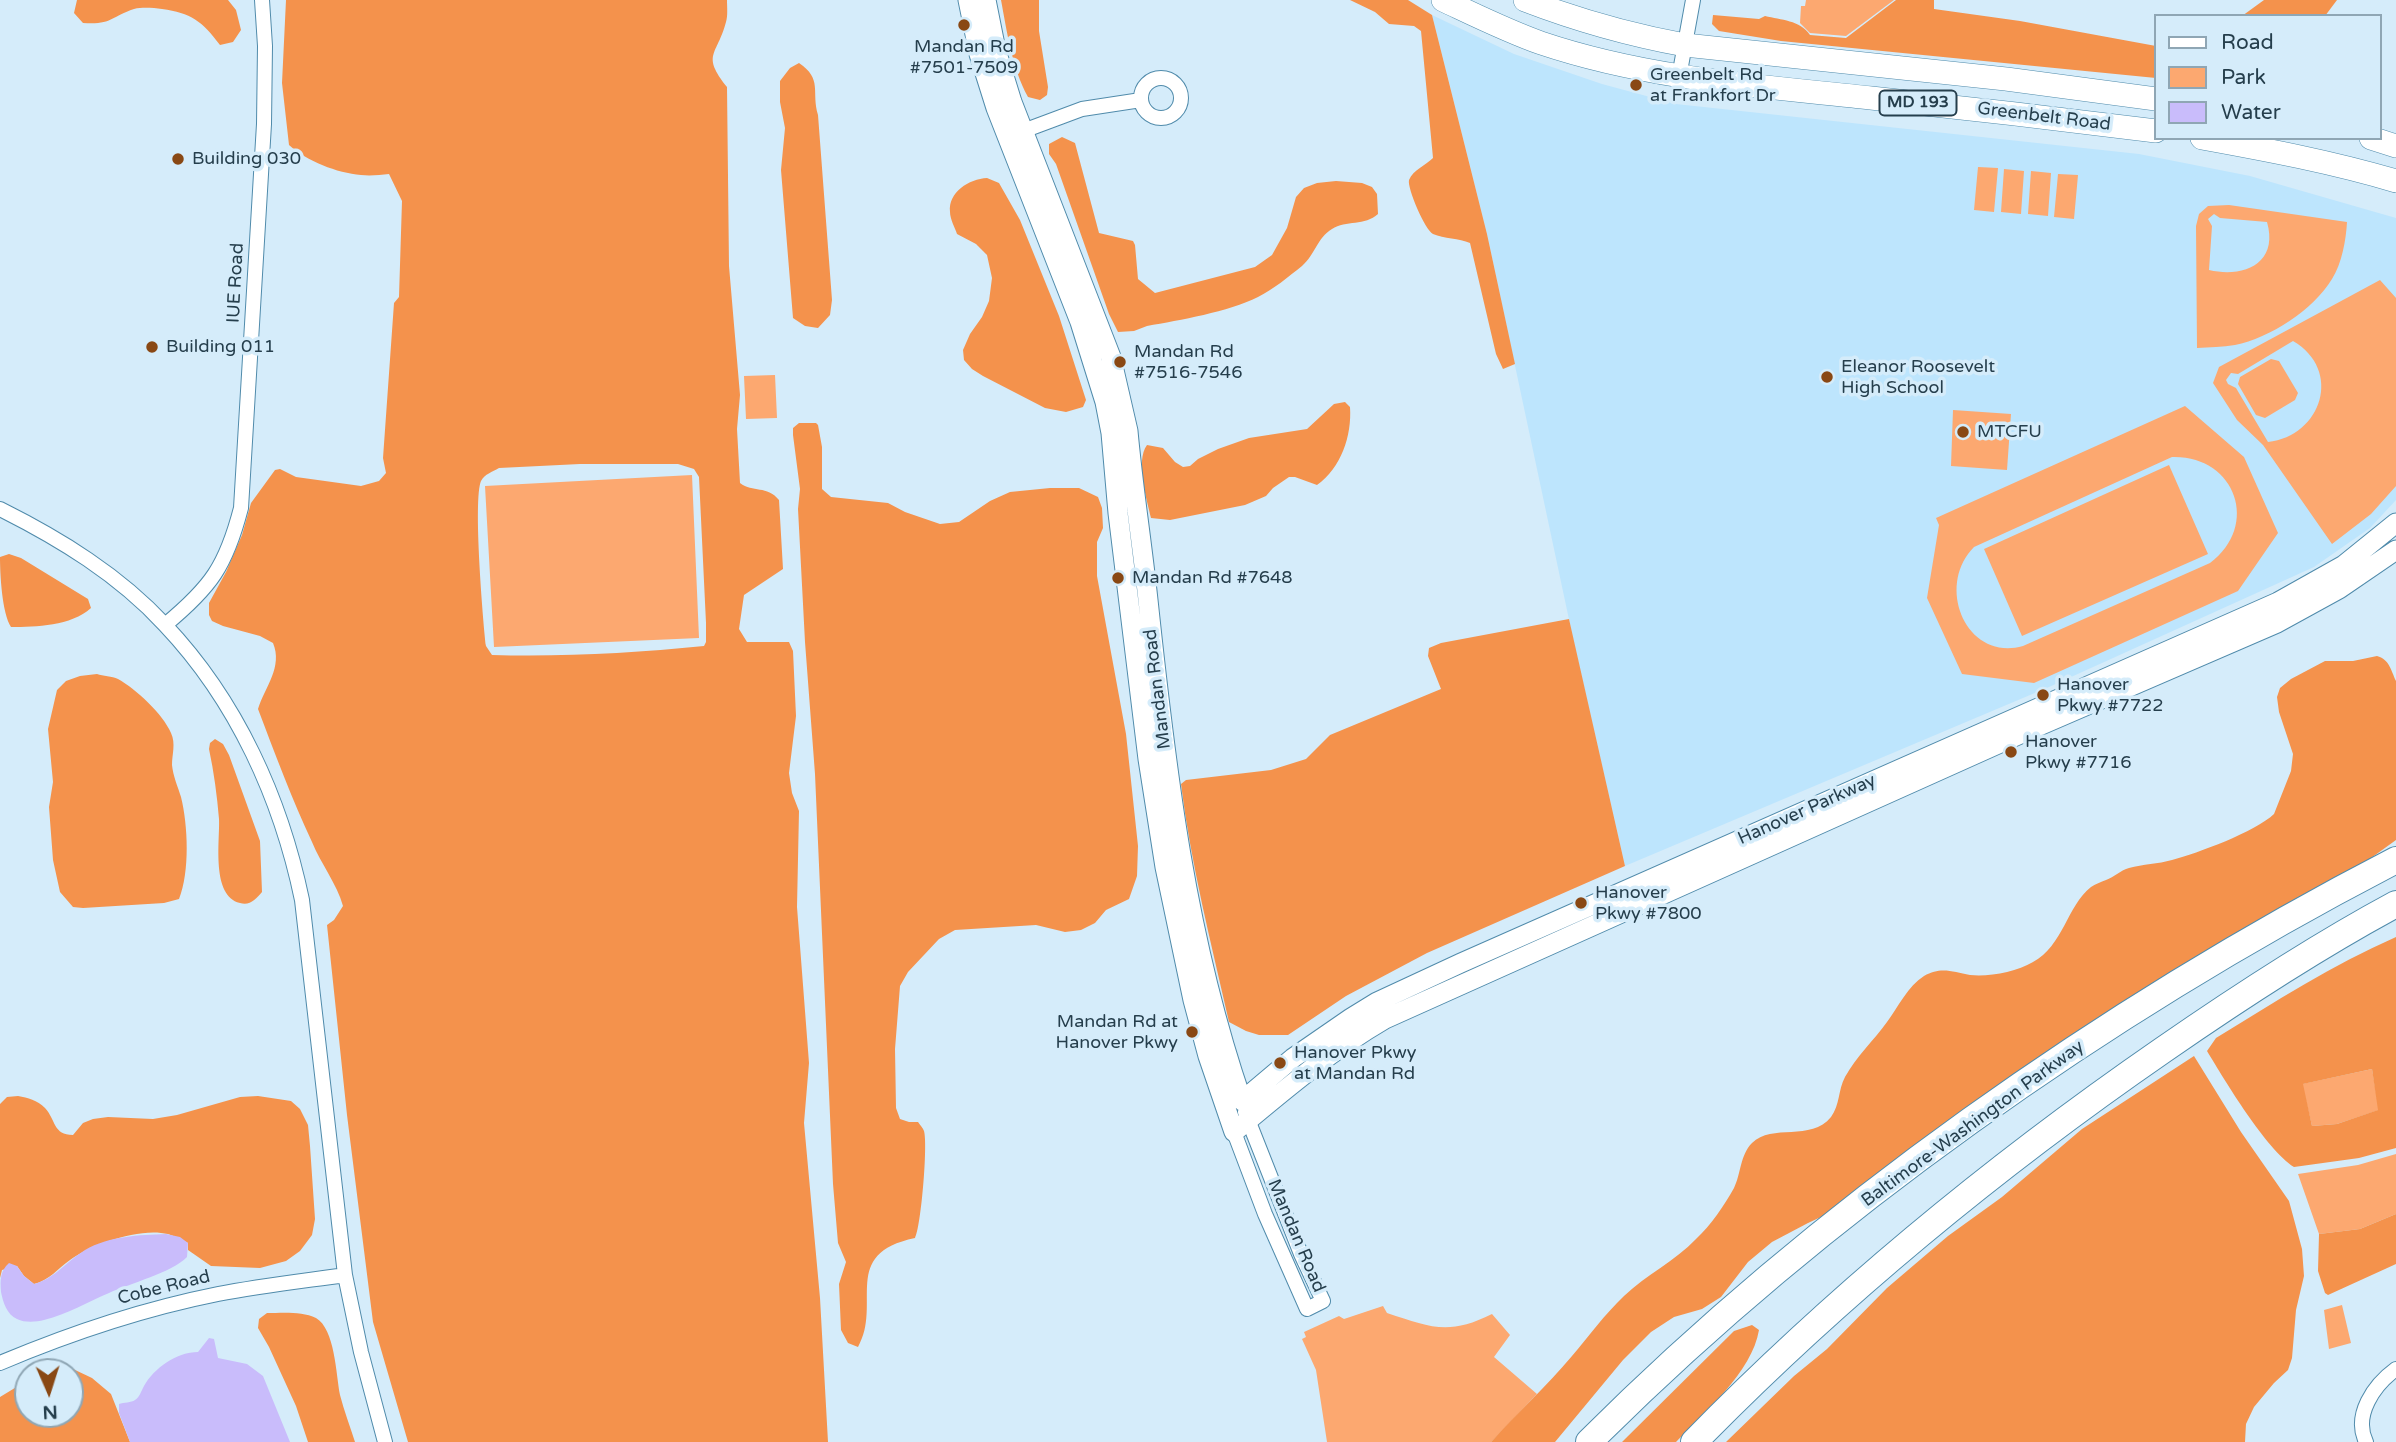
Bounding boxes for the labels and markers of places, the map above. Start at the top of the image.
marker: Mandan Rd #7501-7509 [956,17,972,33]
place label: Mandan Rd #7501-7509 [910,36,1018,78]
place label: Greenbelt Rd at Frankfort Dr [1650,64,1776,106]
marker: Greenbelt Rd at Frankfort Dr [1628,77,1644,93]
place label: Building 030 [192,148,301,170]
marker: Building 030 [170,151,186,167]
place label: Building 011 [166,336,275,358]
marker: Building 011 [144,339,160,355]
place label: Mandan Rd #7516-7546 [1134,341,1242,384]
marker: Mandan Rd #7516-7546 [1112,354,1128,370]
place label: Eleanor Roosevelt High School [1841,356,1995,398]
marker: Eleanor Roosevelt High School [1819,369,1835,385]
place label: MTCFU [1977,421,2042,443]
marker: MTCFU [1955,424,1971,440]
place label: Mandan Rd #7648 [1132,567,1293,589]
marker: Mandan Rd #7648 [1110,570,1126,586]
place label: Hanover Pkwy #7722 [2057,674,2164,716]
marker: Hanover Pkwy #7722 [2035,687,2051,703]
place label: Hanover Pkwy #7716 [2025,731,2132,774]
marker: Hanover Pkwy #7716 [2003,744,2019,760]
place label: Hanover Pkwy #7800 [1595,882,1702,924]
marker: Hanover Pkwy #7800 [1573,895,1589,911]
place label: Mandan Rd at Hanover Pkwy [1056,1011,1178,1054]
marker: Mandan Rd at Hanover Pkwy [1184,1024,1200,1040]
place label: Hanover Pkwy at Mandan Rd [1294,1042,1416,1084]
marker: Hanover Pkwy at Mandan Rd [1272,1055,1288,1071]

